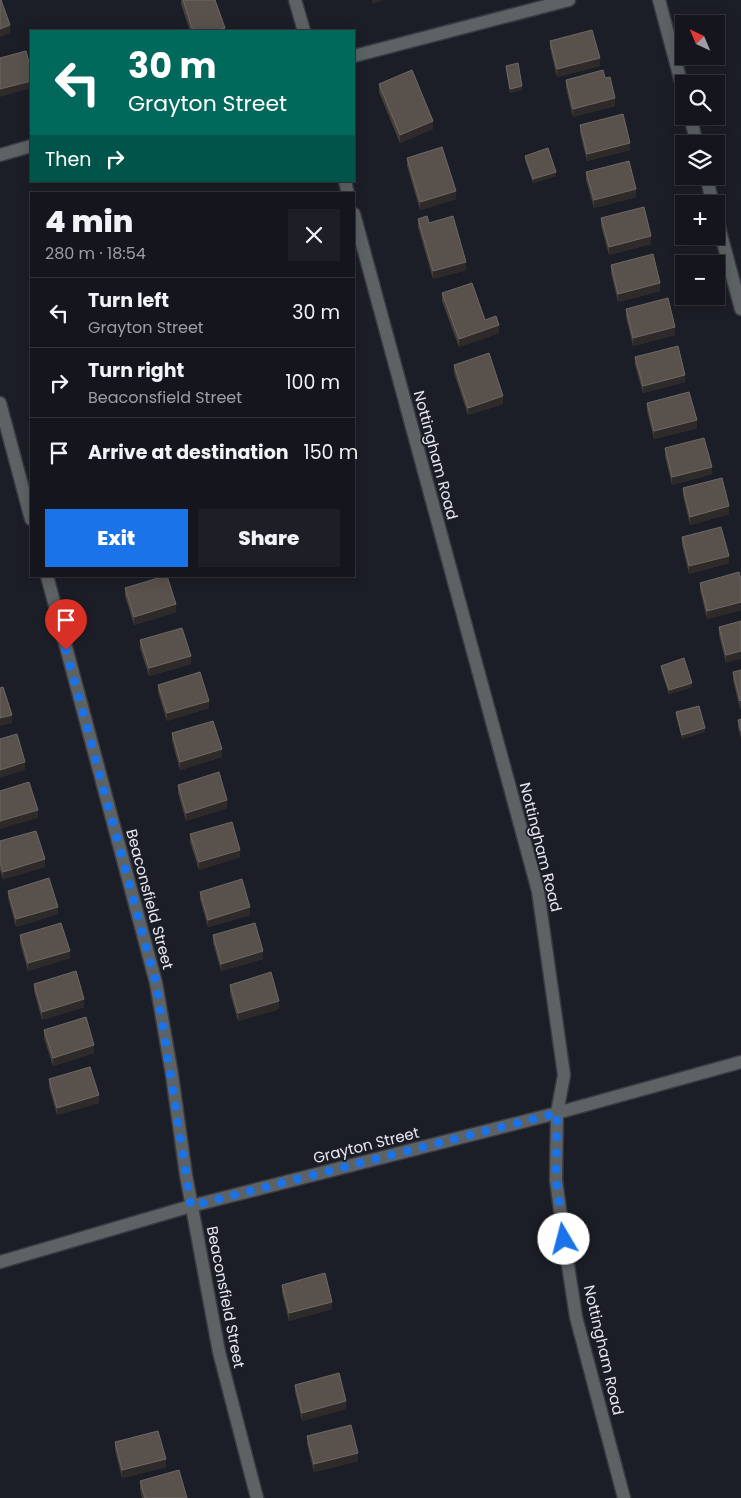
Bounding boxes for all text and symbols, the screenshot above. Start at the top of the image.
north arrow [675,15,725,65]
map controls [675,15,725,305]
text: 30 m [128,41,216,90]
icon: left [45,50,110,115]
button: search [675,75,725,125]
text: Grayton Street [128,88,287,119]
button: layers [675,135,725,185]
icon: right [101,145,129,173]
text: Then [45,146,91,173]
button: + [675,195,725,245]
text: 4 min [45,200,133,243]
button: close [288,209,340,261]
text: 280 m · 18:54 [45,242,146,265]
button: − [675,255,725,305]
text: Turn left [88,287,169,314]
icon: left [45,299,73,327]
text: 30 m [292,299,340,326]
text: Grayton Street [88,316,204,339]
text: Turn right [88,357,184,384]
icon: right [45,369,73,397]
text: 100 m [285,369,340,396]
text: Beaconsfield Street [88,386,242,409]
street label: Nottingham Road [409,388,463,522]
icon: arrive [45,439,73,467]
text: Arrive at destination [88,439,289,466]
text: 150 m [304,439,358,466]
button: Exit [45,509,188,567]
button: Share [198,509,340,567]
pin [45,599,87,650]
icon: arrive [52,606,80,634]
street label: Nottingham Road [515,780,567,914]
street label: Beaconsfield Street [121,827,179,971]
street label: Grayton Street [311,1122,421,1168]
position arrow [537,1212,589,1264]
street label: Beaconsfield Street [202,1224,250,1370]
street label: Nottingham Road [579,1283,629,1417]

